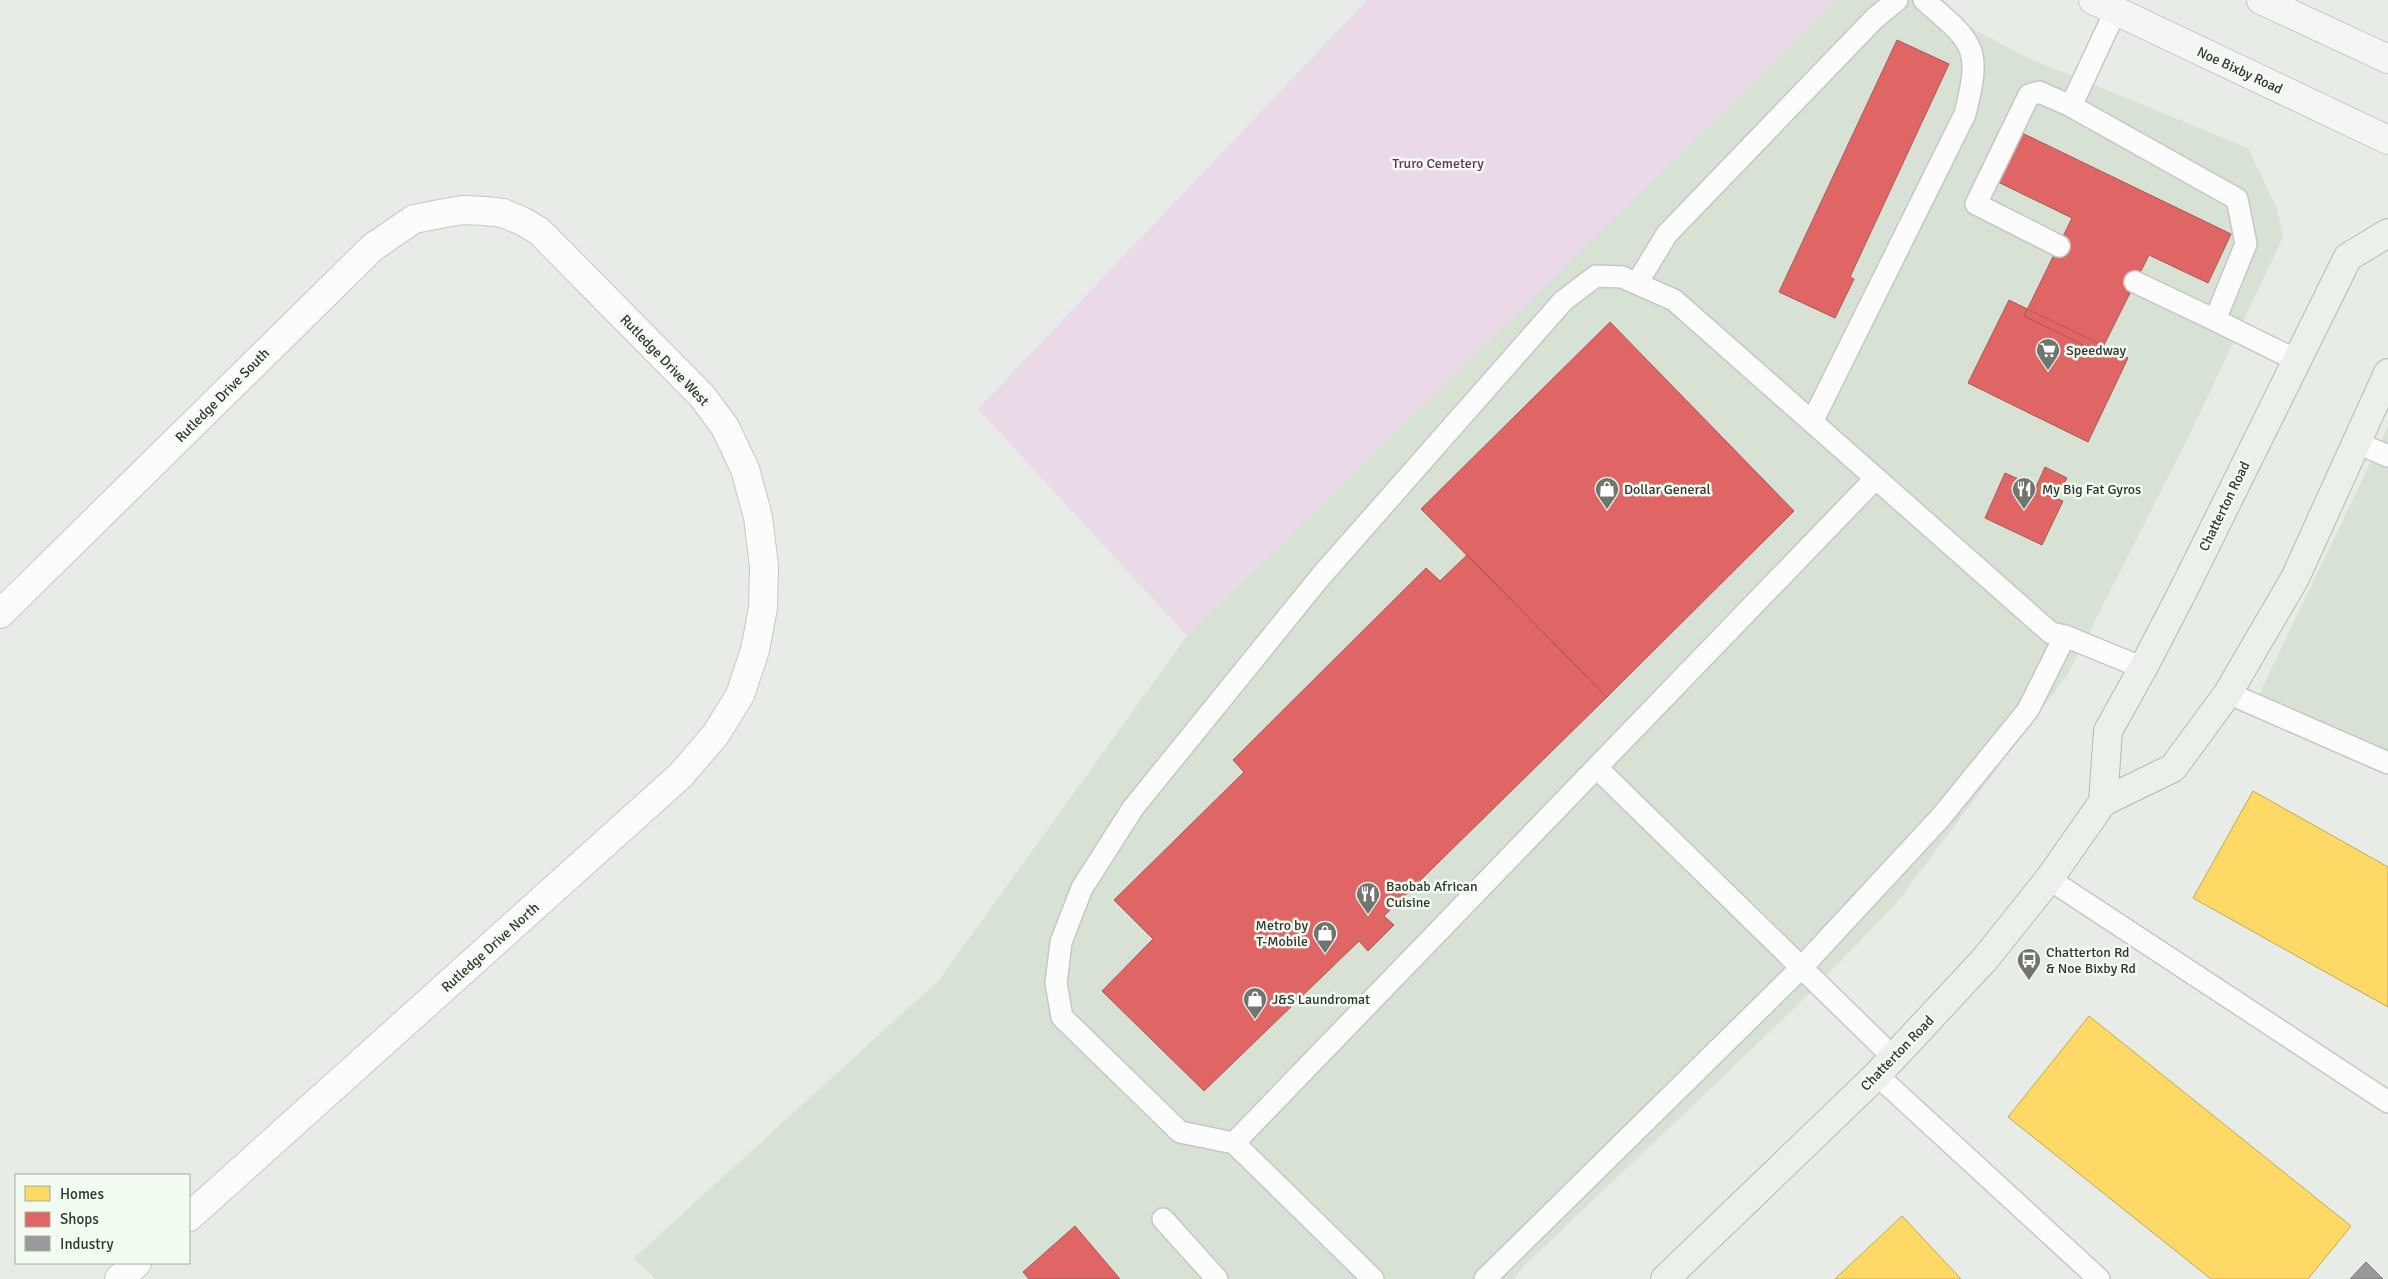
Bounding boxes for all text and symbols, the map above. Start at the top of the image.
street label: Noe Bixby Road [2194,43,2285,98]
park label: Truro Cemetery [1392,155,1484,172]
street label: Rutledge Drive West [617,311,713,410]
supermarket icon: Speedway [2035,337,2061,371]
place label: Speedway [2066,342,2127,359]
street label: Rutledge Drive South [172,345,273,446]
street label: Chatterton Road [2195,459,2254,554]
shop icon: Dollar General [1594,476,1620,510]
restaurant icon: My Big Fat Gyros [2011,476,2037,510]
place label: Dollar General [1624,481,1711,498]
place label: My Big Fat Gyros [2042,481,2141,498]
place label: Baobab African Cuisine [1386,878,1478,911]
restaurant icon: Baobab African Cuisine [1355,881,1381,915]
street label: Rutledge Drive North [438,899,543,996]
place label: Metro by T-Mobile [1256,917,1308,950]
shop icon: Metro by T-Mobile [1312,920,1338,954]
place label: Chatterton Rd & Noe Bixby Rd [2046,944,2136,977]
bus stop icon: Chatterton Rd & Noe Bixby Rd [2016,947,2042,981]
shop icon: J&S Laundromat [1242,986,1268,1020]
place label: J&S Laundromat [1272,991,1370,1008]
street label: Chatterton Road [1857,1012,1937,1094]
legend [15,1174,190,1264]
text: Homes [60,1185,104,1203]
text: Shops [60,1210,99,1228]
text: Industry [60,1235,113,1253]

